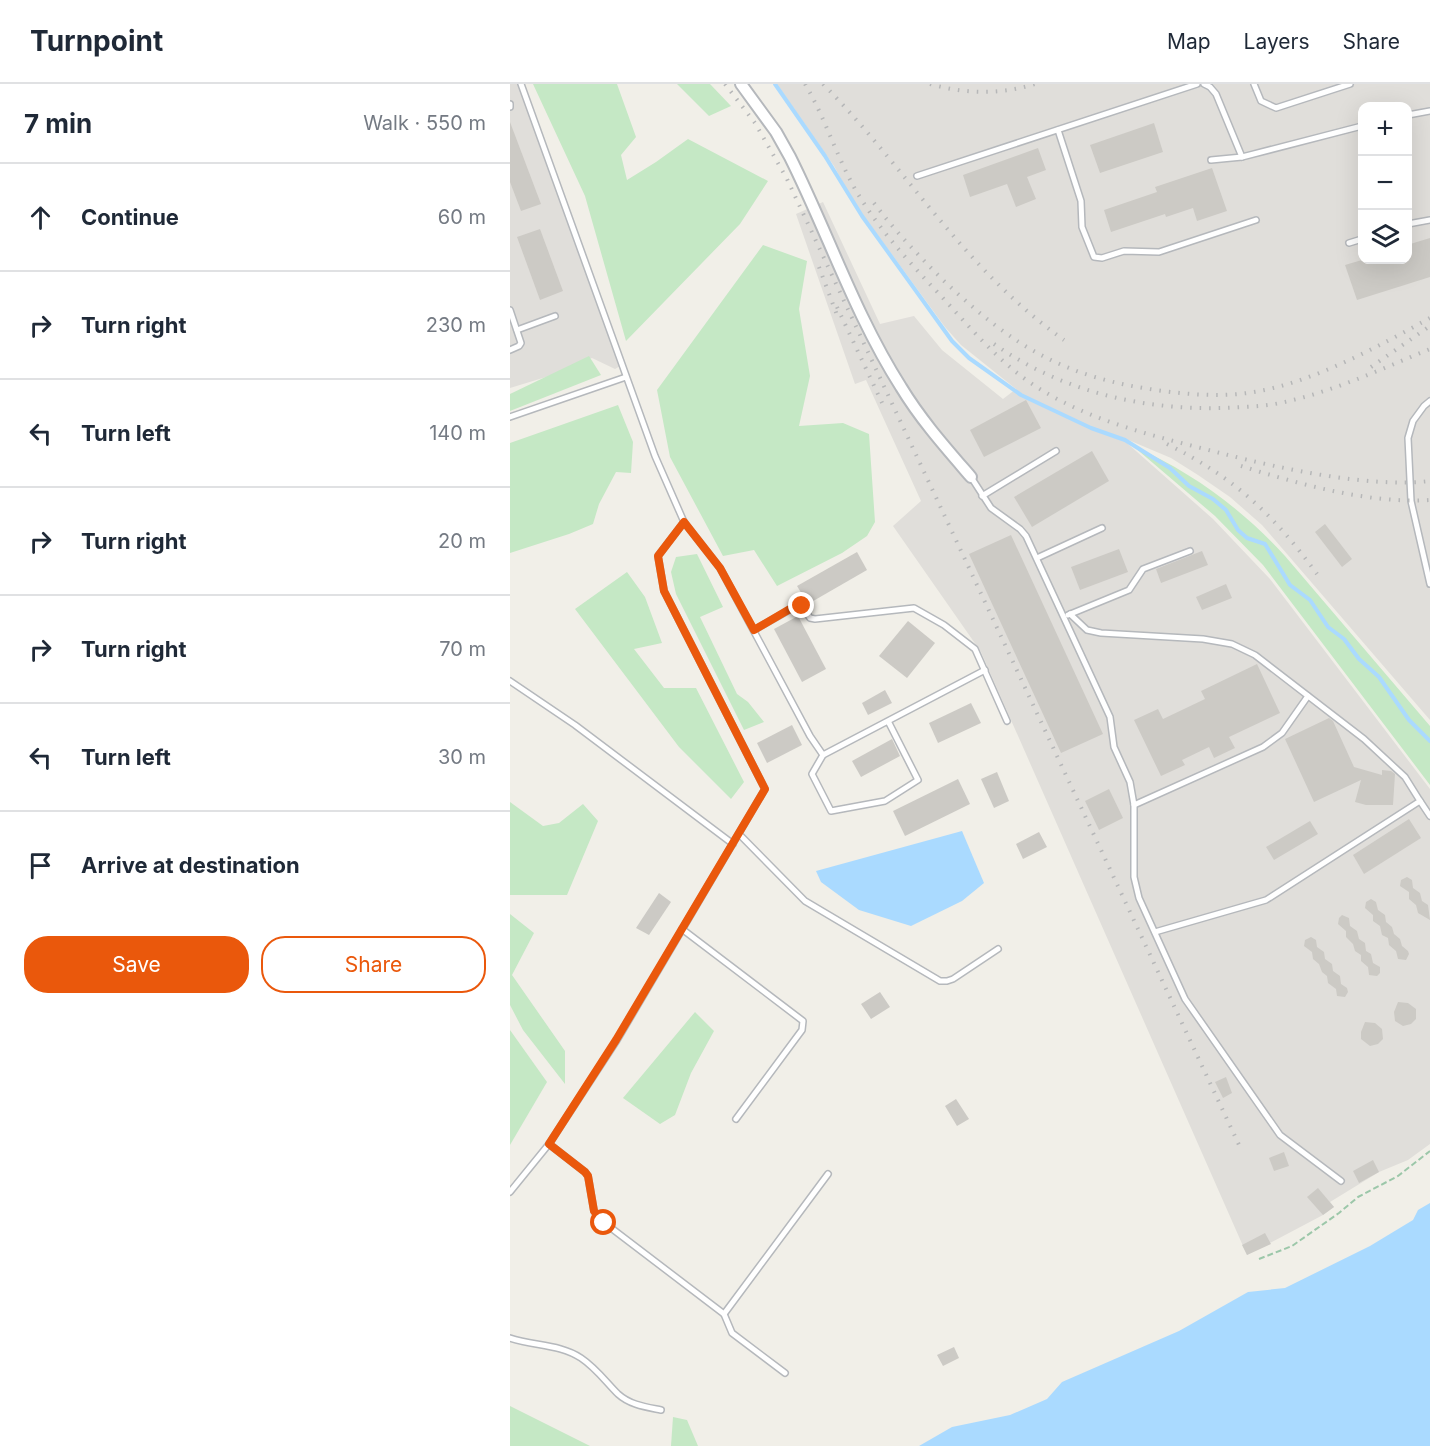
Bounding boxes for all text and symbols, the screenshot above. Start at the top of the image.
text: Turnpoint [30,24,163,58]
text: Map [1167,29,1211,54]
text: Layers [1244,29,1310,54]
text: Share [1343,29,1400,54]
map controls [1358,102,1412,264]
button: + [1358,102,1412,156]
text: 7 min [24,108,92,139]
text: Walk · 550 m [363,111,486,135]
button: − [1358,156,1412,210]
icon: ahead [24,201,57,234]
text: Continue [81,204,179,230]
text: 60 m [438,205,486,229]
button: layers [1358,210,1412,264]
icon: right [24,309,57,342]
text: Turn right [81,312,187,338]
text: 230 m [426,313,486,337]
icon: left [24,417,57,450]
text: Turn left [81,420,171,446]
text: 140 m [429,421,486,445]
icon: right [24,525,57,558]
text: Turn right [81,528,187,554]
text: 20 m [438,529,486,553]
route end [788,592,814,618]
icon: right [24,633,57,666]
text: Turn right [81,636,187,662]
text: 70 m [439,637,486,661]
icon: left [24,741,57,774]
text: Turn left [81,744,171,770]
text: 30 m [438,745,486,769]
icon: arrive [24,849,57,882]
text: Arrive at destination [81,852,300,878]
button: Save [24,936,249,993]
button: Share [261,936,486,993]
route start [590,1209,616,1235]

